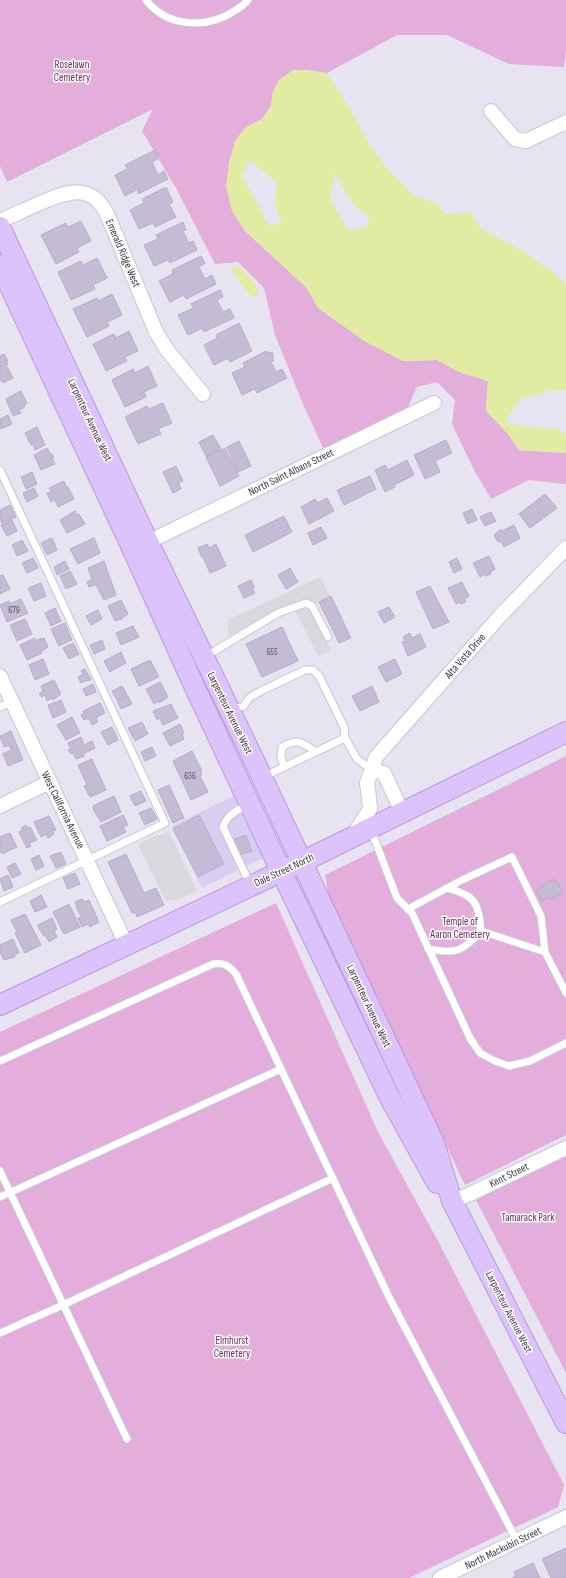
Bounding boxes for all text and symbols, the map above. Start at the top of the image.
park label: Roselawn Cemetery [54,58,91,84]
street label: Emerald Ridge West [103,217,143,290]
street label: Larpenteur Avenue West [65,377,115,464]
street label: North Saint Albans Street [246,445,336,498]
house number: 679 [8,605,20,616]
street label: Alta Vista Drive [441,631,488,682]
house number: 655 [266,647,278,658]
street label: Larpenteur Avenue West [204,670,256,757]
street label: West California Avenue [39,769,87,851]
house number: 636 [184,771,196,782]
street label: Dale Street North [252,850,316,889]
park label: Temple of Aaron Cemetery [429,915,490,941]
street label: Larpenteur Avenue West [344,963,394,1050]
street label: Kent Street [487,1160,531,1190]
park label: Tamarack Park [502,1211,555,1224]
street label: Larpenteur Avenue West [483,1269,535,1356]
park label: Elmhurst Cemetery [214,1334,251,1360]
street label: North Mackubin Street [463,1524,544,1572]

